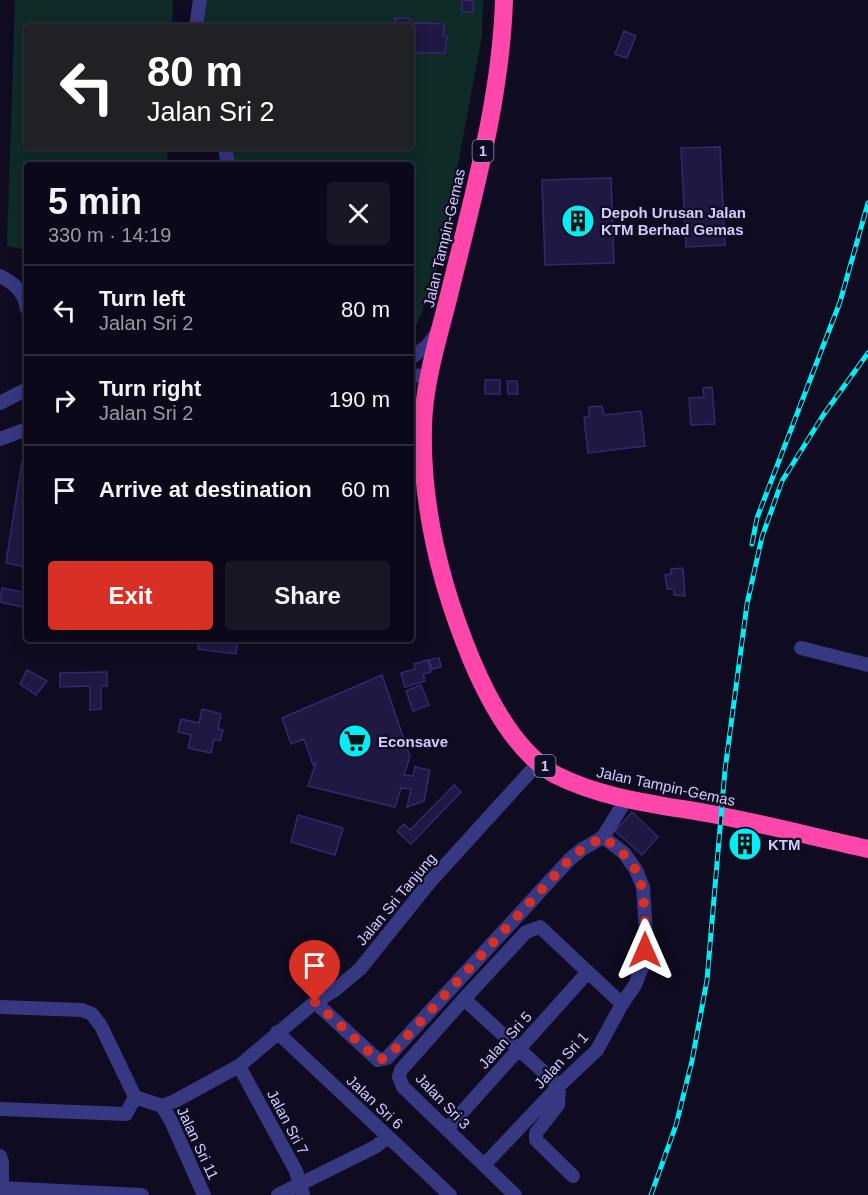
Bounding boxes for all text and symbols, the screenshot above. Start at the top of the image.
icon: left [48,48,126,126]
text: 80 m [147,48,243,95]
text: Jalan Sri 2 [147,97,275,127]
road number: 1 [472,140,494,162]
street label: Jalan Tampin-Gemas [420,167,468,309]
text: 5 min [48,181,142,222]
button: close [327,182,390,245]
building icon: Depoh Urusan Jalan KTM Berhad Gemas [560,203,596,239]
place label: Depoh Urusan Jalan KTM Berhad Gemas [601,204,746,238]
text: 330 m · 14:19 [48,224,171,246]
text: Turn left [99,286,185,311]
icon: left [48,294,81,327]
text: 80 m [341,297,390,322]
text: Jalan Sri 2 [99,312,194,334]
text: Turn right [99,376,201,401]
icon: right [48,384,81,417]
text: 190 m [329,387,390,412]
text: Jalan Sri 2 [99,402,194,424]
icon: arrive [48,474,81,507]
text: Arrive at destination [99,477,312,502]
text: 60 m [341,477,390,502]
button: Exit [48,561,213,630]
button: Share [225,561,390,630]
supermarket icon: Econsave [337,723,373,759]
place label: Econsave [378,733,448,750]
road number: 1 [534,755,556,777]
street label: Jalan Tampin-Gemas [595,763,737,809]
building icon: KTM [727,826,763,862]
place label: KTM [768,836,801,853]
street label: Jalan Sri Tanjung [353,850,439,948]
position arrow [613,918,677,982]
pin [289,940,340,1002]
icon: arrive [298,949,331,982]
street label: Jalan Sri 5 [475,1008,535,1072]
street label: Jalan Sri 1 [531,1028,591,1092]
street label: Jalan Sri 3 [412,1070,474,1132]
street label: Jalan Sri 6 [343,1072,407,1132]
street label: Jalan Sri 7 [264,1087,312,1157]
street label: Jalan Sri 11 [174,1104,222,1182]

